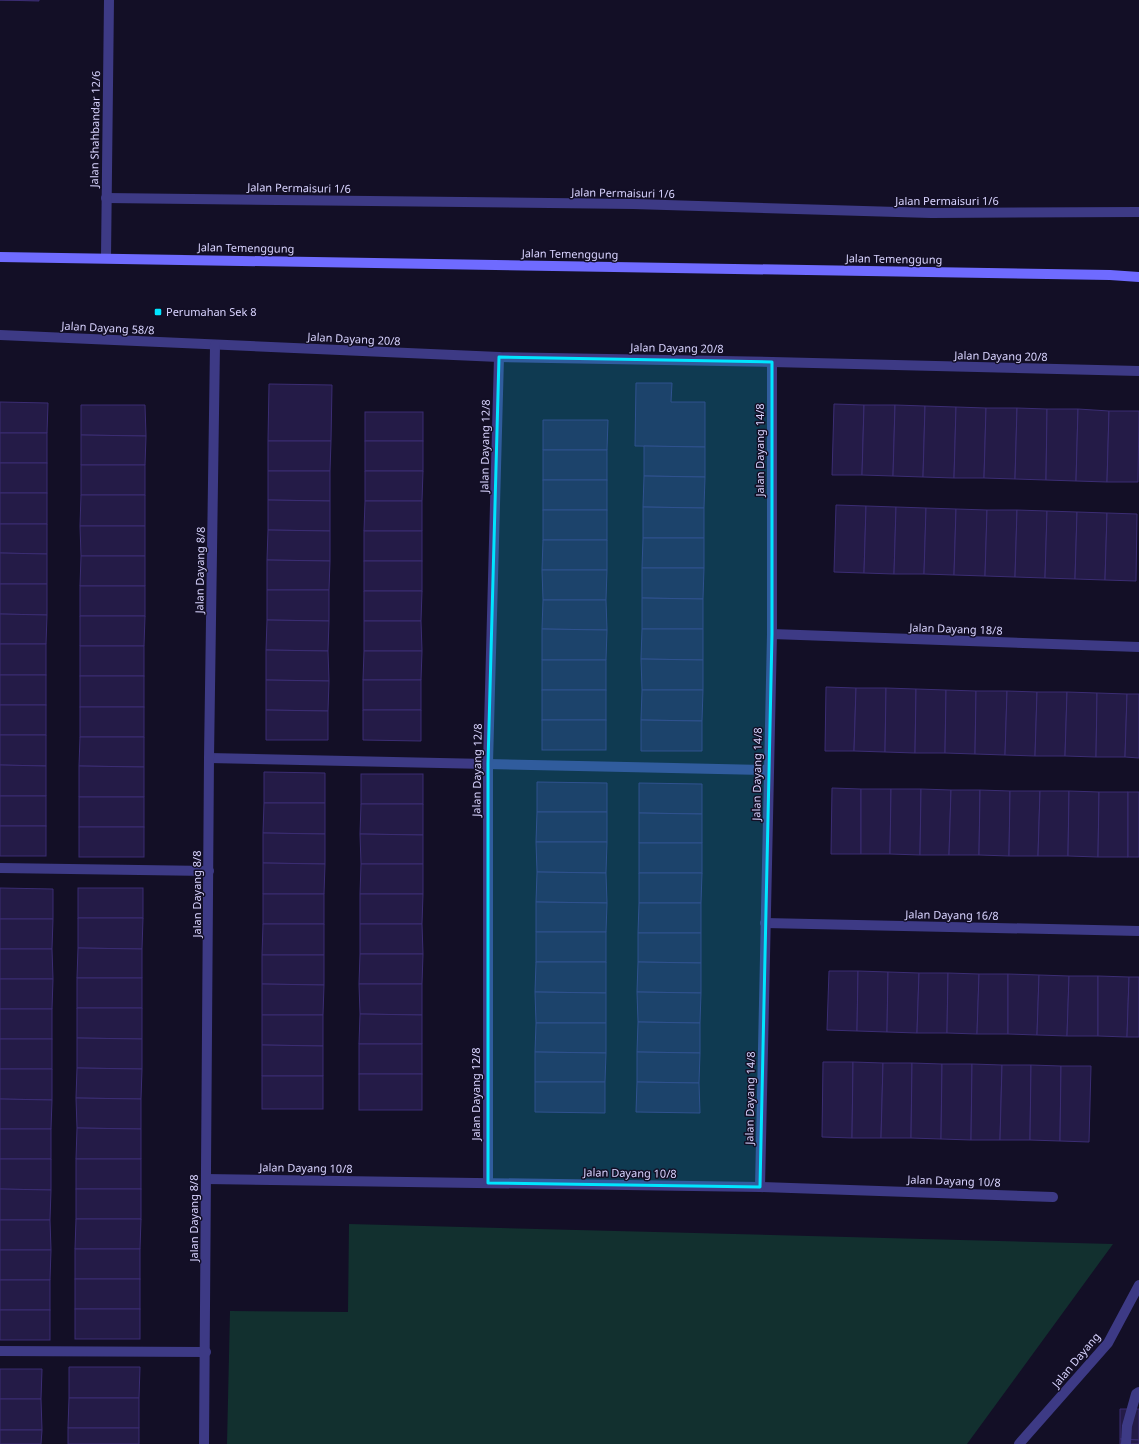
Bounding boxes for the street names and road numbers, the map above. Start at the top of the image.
street label: Jalan Shahbandar 12/6 [86,71,103,188]
street label: Jalan Permaisuri 1/6 [246,179,351,196]
street label: Jalan Permaisuri 1/6 [570,184,675,201]
street label: Jalan Permaisuri 1/6 [894,193,999,208]
street label: Jalan Temenggung [197,239,294,256]
street label: Jalan Temenggung [521,245,618,262]
street label: Jalan Temenggung [845,250,942,267]
street label: Jalan Dayang 58/8 [60,318,155,337]
street label: Jalan Dayang 20/8 [306,329,401,348]
street label: Jalan Dayang 20/8 [629,339,724,356]
street label: Jalan Dayang 20/8 [953,347,1048,364]
street label: Jalan Dayang 12/8 [476,399,493,494]
street label: Jalan Dayang 14/8 [752,403,767,498]
street label: Jalan Dayang 8/8 [191,526,208,615]
street label: Jalan Dayang 18/8 [908,619,1003,638]
street label: Jalan Dayang 12/8 [468,723,485,818]
street label: Jalan Dayang 14/8 [748,727,765,822]
street label: Jalan Dayang 8/8 [189,851,204,938]
street label: Jalan Dayang 16/8 [904,906,999,923]
street label: Jalan Dayang 12/8 [468,1047,483,1142]
street label: Jalan Dayang 14/8 [741,1051,758,1146]
street label: Jalan Dayang 10/8 [258,1159,353,1176]
street label: Jalan Dayang 10/8 [582,1164,677,1181]
street label: Jalan Dayang 10/8 [906,1171,1001,1190]
street label: Jalan Dayang 8/8 [186,1175,201,1262]
street label: Jalan Dayang [1048,1329,1103,1391]

